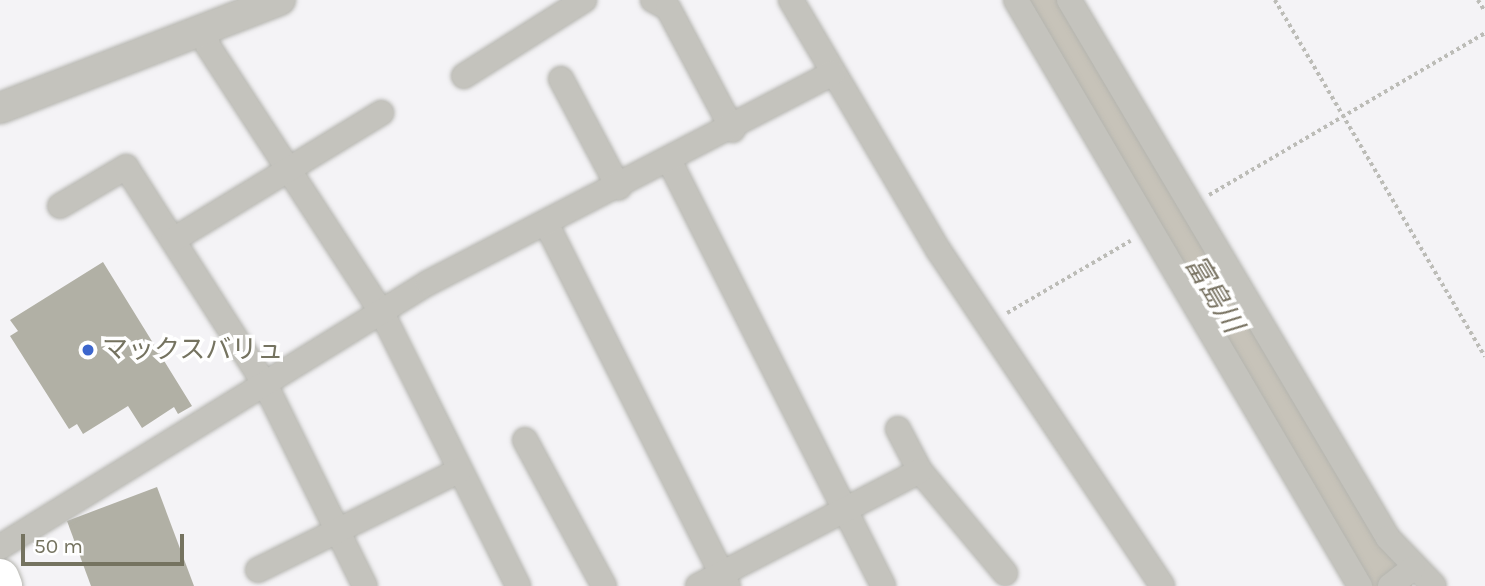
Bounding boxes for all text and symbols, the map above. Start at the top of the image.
water label: 富島川 [1178,249,1250,339]
place label: マックスバリュ [102,334,284,366]
marker: マックスバリュ [80,342,96,358]
scale bar [24,520,187,564]
text: 50 m [34,534,83,558]

